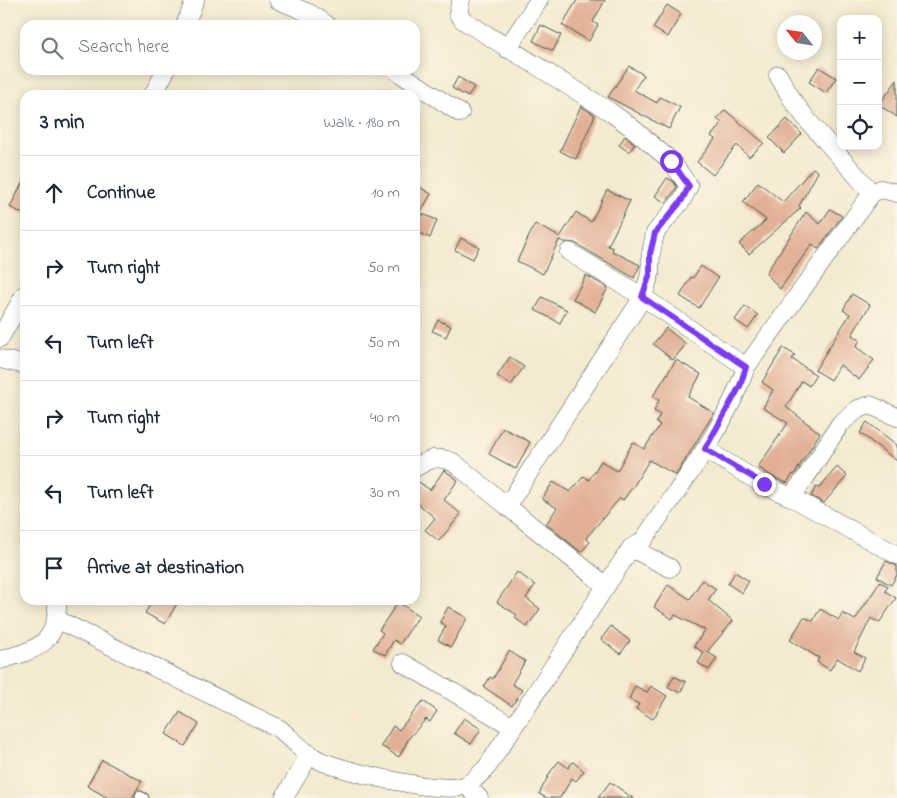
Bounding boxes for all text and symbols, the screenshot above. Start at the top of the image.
north arrow [777,15,822,60]
map controls [837,15,882,150]
button: + [837,15,882,60]
search box [20,20,420,75]
icon: search [38,34,66,62]
text: Search here [78,34,169,61]
button: − [837,60,882,105]
button: locate [837,105,882,150]
text: 3 min [40,108,84,138]
text: Walk · 180 m [323,111,400,135]
route start [660,150,683,173]
icon: ahead [40,179,68,207]
text: Continue [87,180,155,207]
text: 10 m [372,181,400,205]
icon: right [40,254,68,282]
text: Turn right [87,255,160,282]
text: 50 m [368,256,400,280]
icon: left [40,329,68,357]
text: Turn left [87,330,154,357]
text: 50 m [368,331,400,355]
icon: right [40,404,68,432]
text: Turn right [87,405,160,432]
text: 40 m [370,406,400,430]
route end [753,473,776,496]
icon: left [40,479,68,507]
text: Turn left [87,480,154,507]
text: 30 m [370,481,400,505]
icon: arrive [40,554,68,582]
text: Arrive at destination [87,555,244,582]

